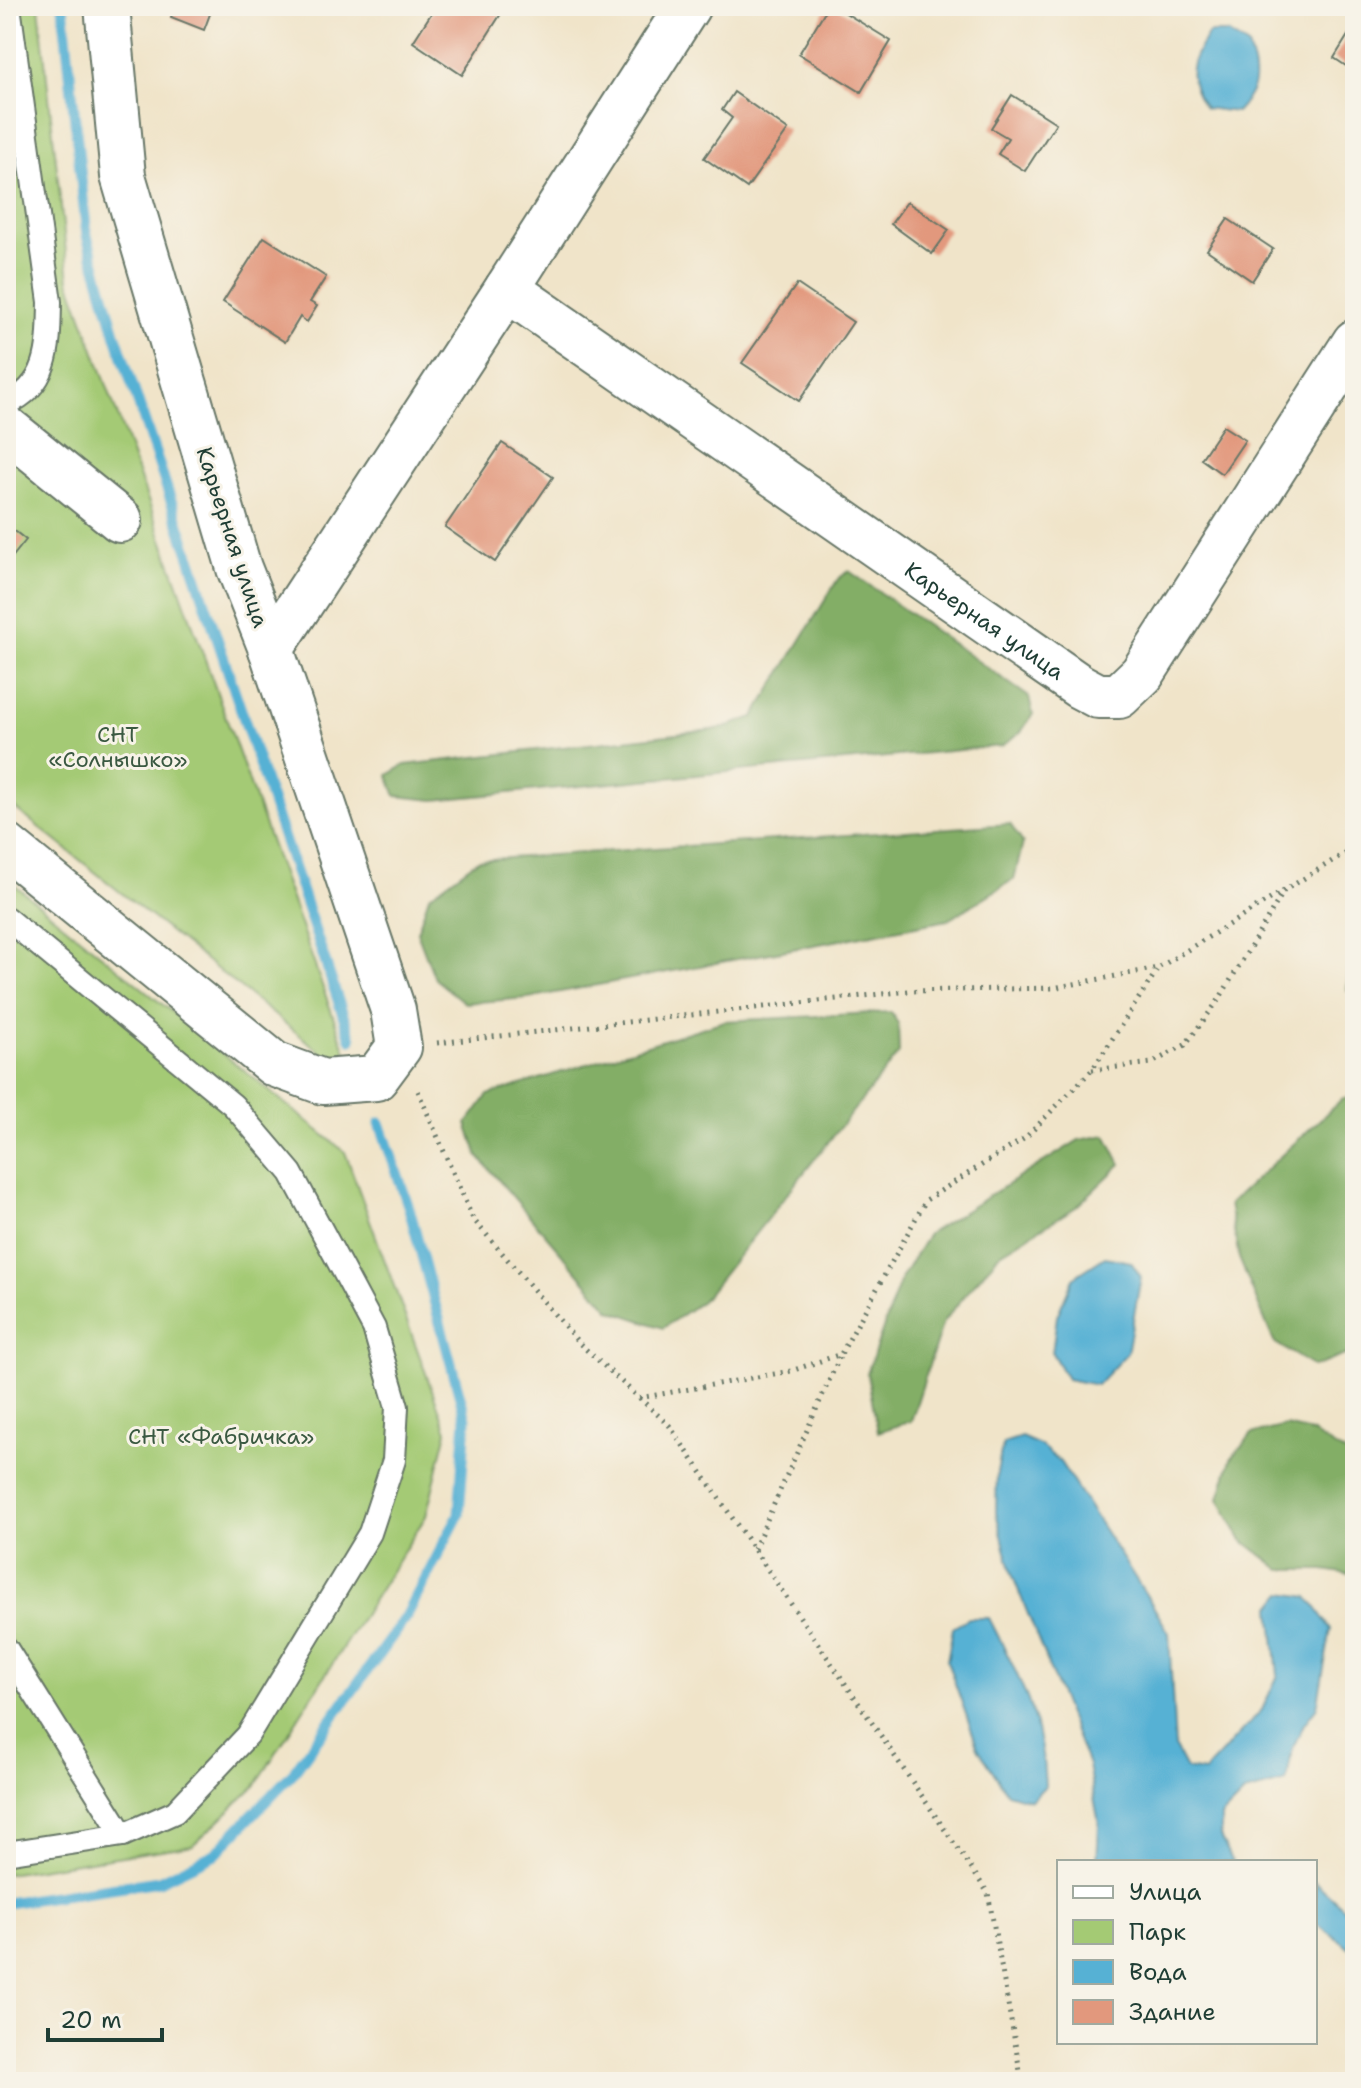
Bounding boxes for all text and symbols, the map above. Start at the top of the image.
street label: Карьерная улица [190,443,275,631]
street label: Карьерная улица [899,555,1070,687]
park label: СНТ «Солнышко» [49,720,188,774]
park label: СНТ «Фабричка» [128,1422,314,1451]
legend [1057,1860,1317,2044]
text: Улица [1129,1876,1202,1908]
text: Парк [1129,1916,1186,1948]
text: Вода [1129,1956,1187,1988]
scale bar [48,1992,162,2042]
text: Здание [1129,1996,1216,2028]
text: 20 m [60,2004,122,2036]

